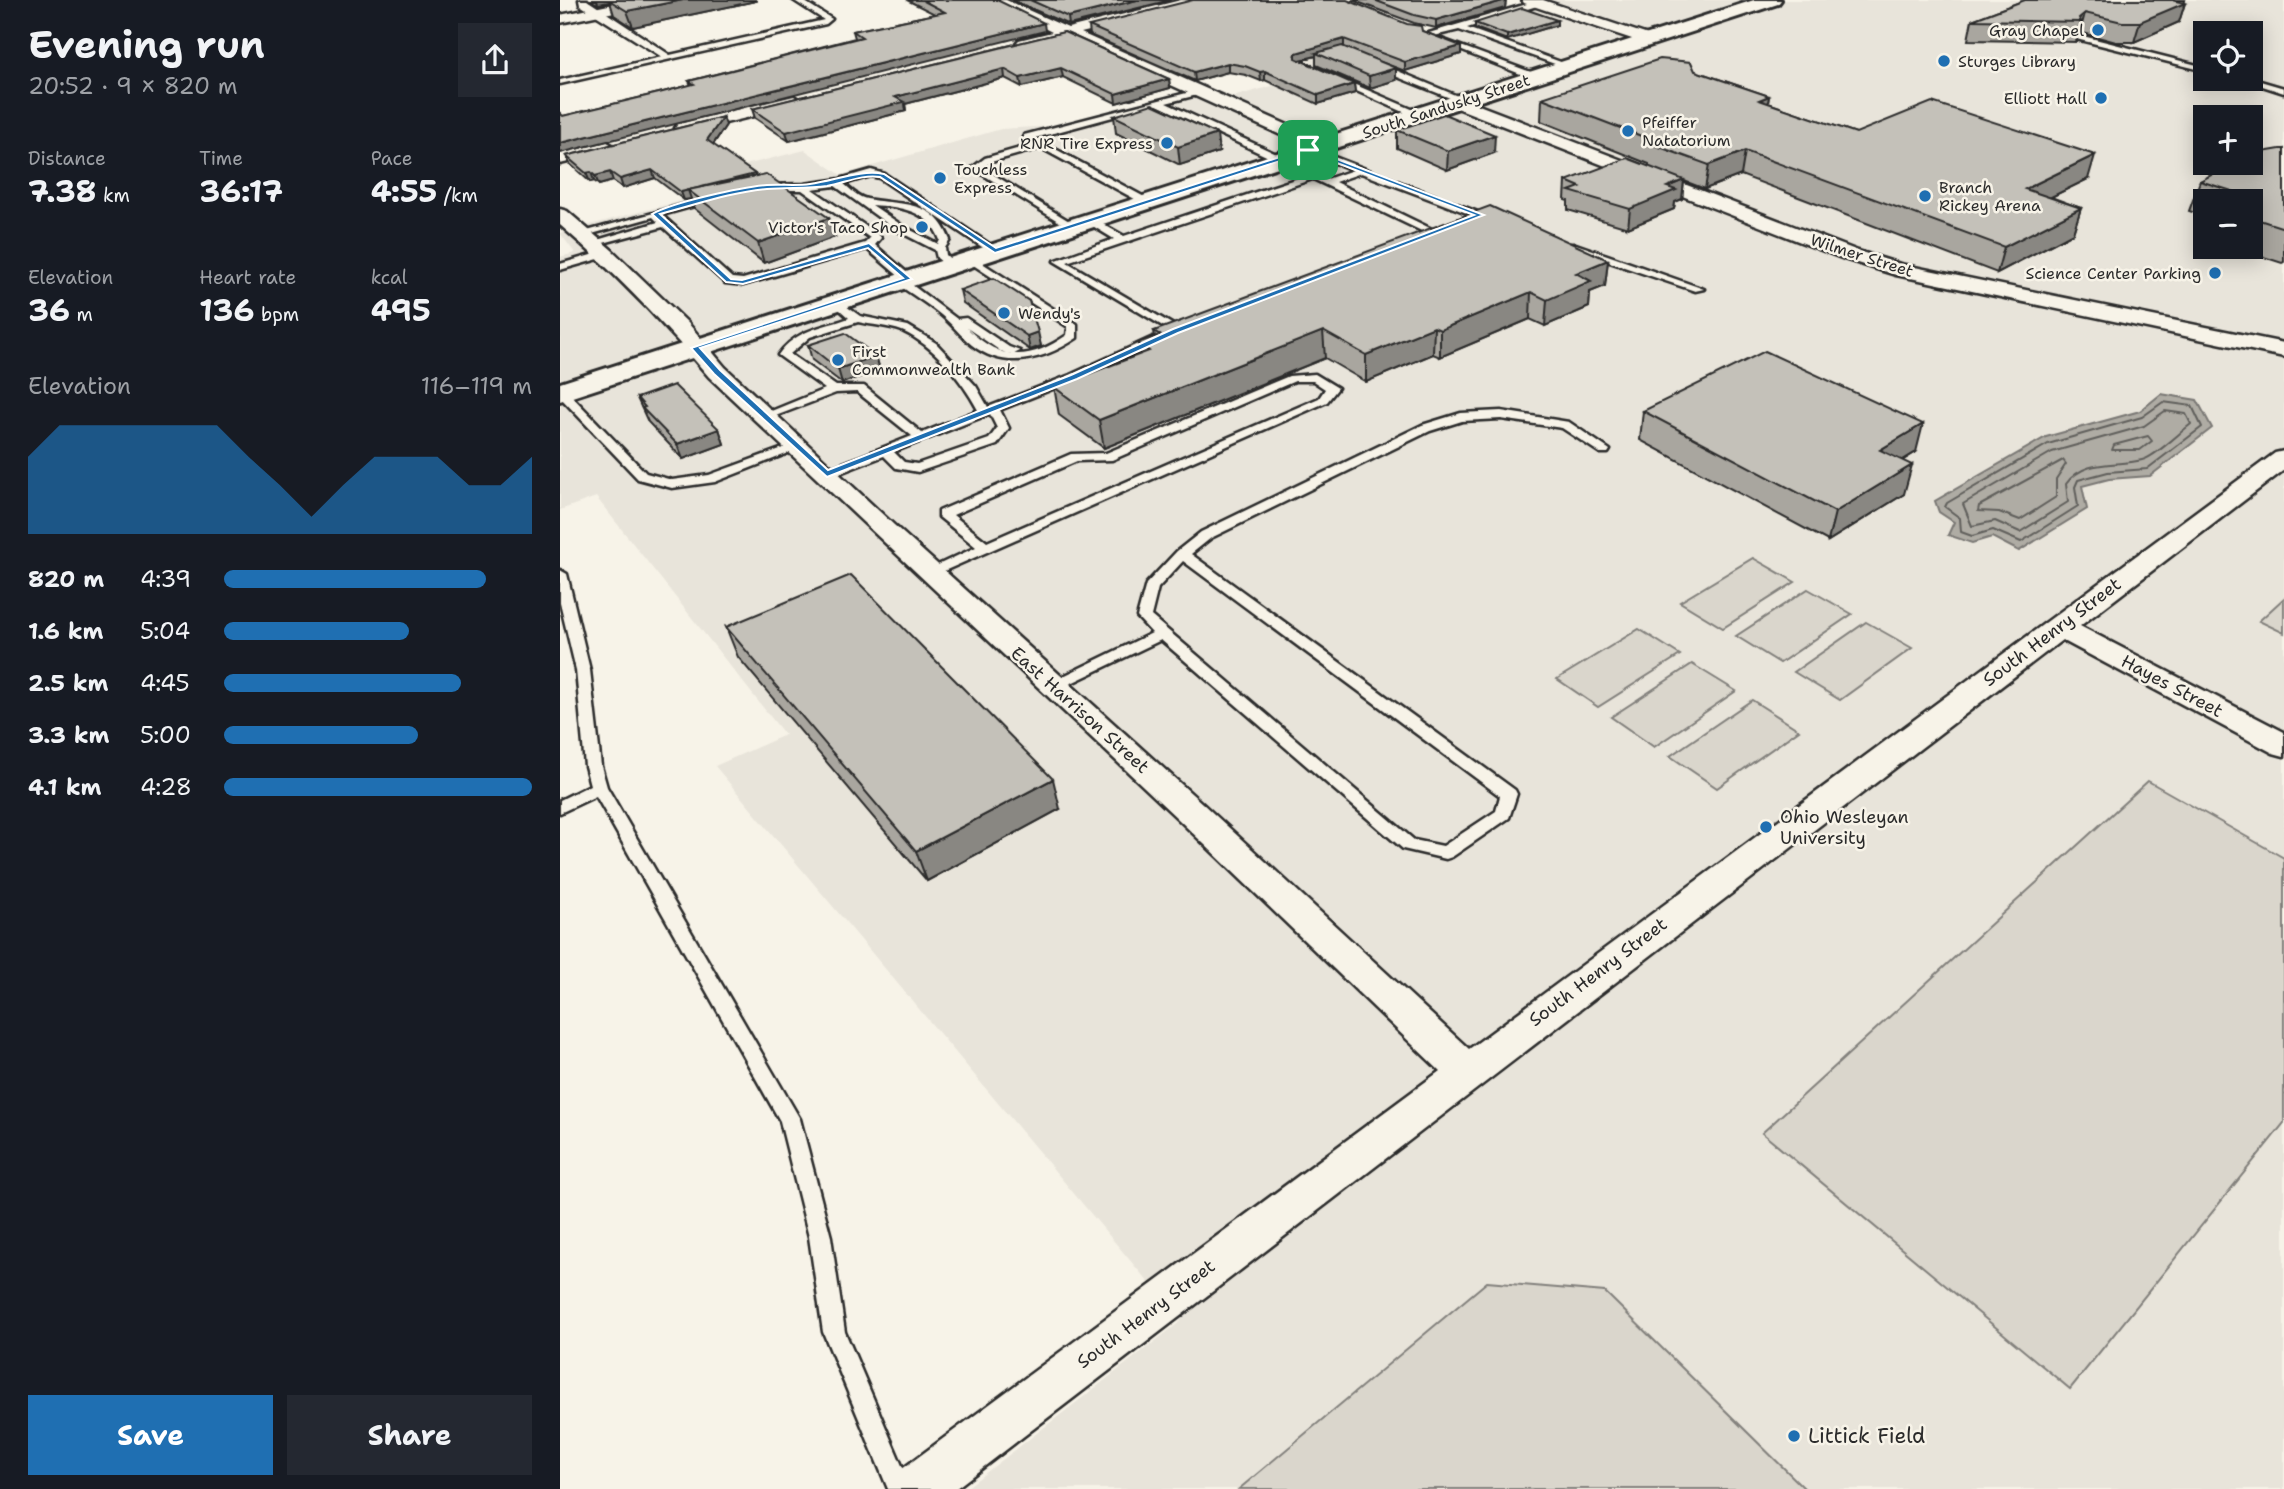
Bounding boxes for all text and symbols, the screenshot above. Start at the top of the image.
text: Evening run [28,19,265,70]
place label: Gray Chapel [1989,20,2084,41]
map controls [2193,21,2263,259]
button: locate [2193,21,2263,91]
marker: Gray Chapel [2090,22,2106,38]
button: share [458,23,532,97]
place label: Sturges Library [1958,51,2076,72]
marker: Sturges Library [1936,53,1952,69]
street label: South Sandusky Street [1360,69,1533,144]
text: 20:52 · 9 × 820 m [28,71,238,101]
place label: Elliott Hall [2004,88,2087,109]
marker: Elliott Hall [2093,90,2109,106]
button: + [2193,105,2263,175]
place label: Pfeiffer Natatorium [1642,112,1731,151]
pin [1278,120,1338,180]
marker: Pfeiffer Natatorium [1620,123,1636,139]
icon: arrive [1289,131,1327,169]
place label: RNR Tire Express [1020,133,1153,154]
marker: RNR Tire Express [1159,135,1175,151]
text: Distance [28,146,106,171]
text: Time [199,146,243,171]
text: Pace [371,146,412,171]
place label: Touchless Express [954,159,1028,198]
marker: Touchless Express [932,170,948,186]
text: 7.38 [28,171,97,212]
text: 36:17 [199,171,283,212]
text: 4:55 [371,171,437,212]
place label: Branch Rickey Arena [1939,177,2041,216]
text: km [97,183,130,208]
text: /km [437,183,478,208]
marker: Branch Rickey Arena [1917,188,1933,204]
button: − [2193,189,2263,259]
place label: Victor's Taco Shop [768,217,908,238]
marker: Victor's Taco Shop [914,219,930,235]
street label: Wilmer Street [1808,229,1916,282]
place label: Science Center Parking [2026,263,2201,284]
text: Elevation [28,265,113,290]
text: Heart rate [199,265,296,290]
text: kcal [371,265,408,290]
marker: Science Center Parking [2207,265,2223,281]
text: 36 [28,290,70,331]
text: 136 [199,290,254,331]
text: 495 [371,290,431,331]
text: m [70,302,93,327]
text: bpm [254,302,299,327]
place label: Wendy's [1018,303,1081,324]
marker: Wendy's [996,305,1012,321]
place label: First Commonwealth Bank [852,341,1015,380]
marker: First Commonwealth Bank [830,352,846,368]
text: Elevation [28,371,131,401]
text: 116–119 m [421,371,532,401]
text: 820 m [28,564,104,594]
text: 4:39 [140,564,191,594]
street label: South Henry Street [1978,572,2126,692]
text: 1.6 km [28,616,103,646]
text: 5:04 [140,616,190,646]
street label: East Harrison Street [1006,641,1155,779]
street label: Hayes Street [2117,649,2227,723]
text: 2.5 km [28,668,109,698]
text: 4:45 [140,668,190,698]
text: 3.3 km [28,720,109,750]
text: 5:00 [140,720,191,750]
text: 4.1 km [28,772,101,802]
text: 4:28 [140,772,192,802]
place label: Ohio Wesleyan University [1780,805,1909,850]
marker: Ohio Wesleyan University [1758,819,1774,835]
street label: South Henry Street [1524,912,1672,1032]
street label: South Henry Street [1072,1254,1220,1374]
button: Save [28,1395,273,1475]
button: Share [287,1395,532,1475]
place label: Littick Field [1808,1422,1925,1450]
marker: Littick Field [1786,1428,1802,1444]

